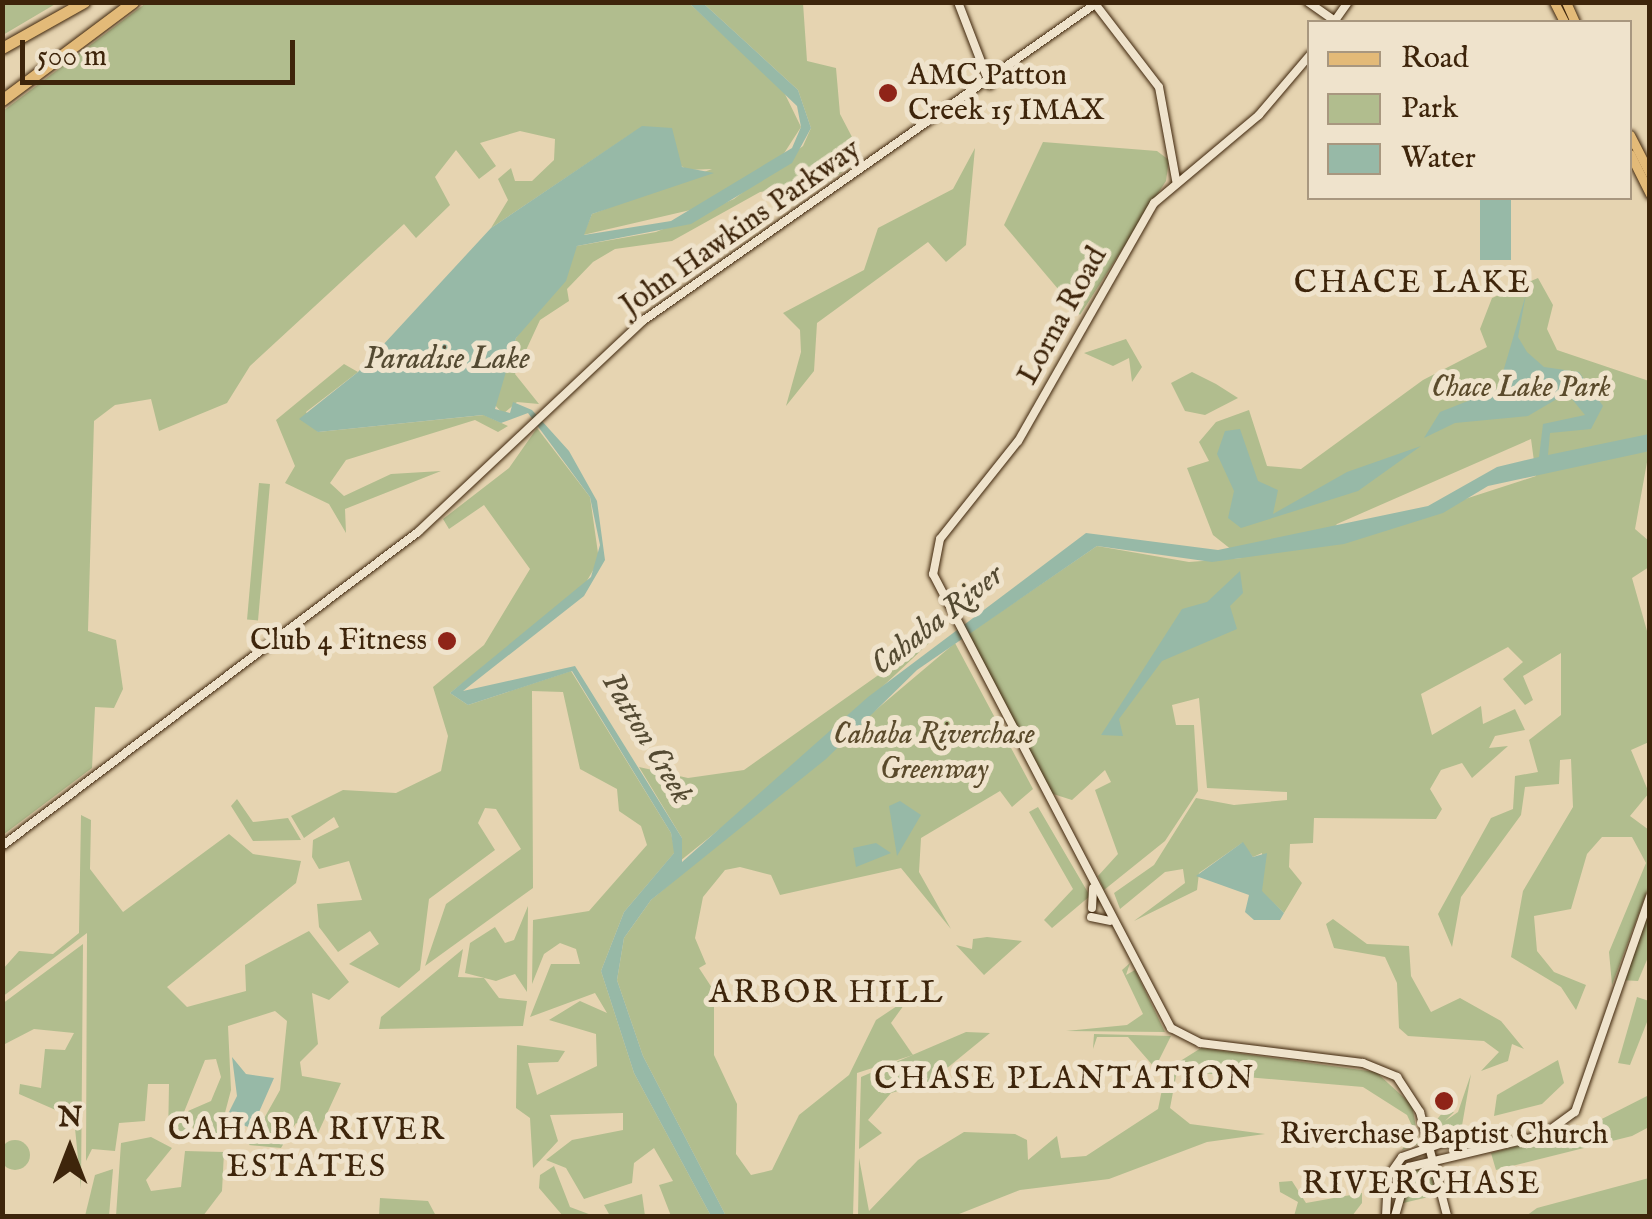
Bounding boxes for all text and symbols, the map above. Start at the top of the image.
scale bar [25,20,300,82]
legend [1307,20,1632,200]
text: 500 m [37,38,107,76]
text: Road [1401,40,1469,78]
place label: AMC Patton Creek 15 IMAX [908,58,1105,128]
marker: AMC Patton Creek 15 IMAX [877,82,899,104]
text: Park [1401,90,1458,128]
street label: John Hawkins Parkway [614,132,868,324]
text: Water [1401,140,1476,178]
street label: Lorna Road [1010,241,1116,391]
district label: CHACE LAKE [1294,265,1532,303]
water label: Paradise Lake [364,341,530,379]
park label: Chace Lake Park [1431,370,1611,406]
water label: Cahaba River [864,557,1012,685]
place label: Club 4 Fitness [250,623,427,659]
marker: Club 4 Fitness [436,630,458,652]
water label: Patton Creek [592,667,700,811]
park label: Cahaba Riverchase Greenway [833,717,1035,788]
district label: ARBOR HILL [709,975,945,1013]
district label: CHASE PLANTATION [874,1061,1256,1099]
marker: Riverchase Baptist Church [1433,1090,1455,1112]
north arrow [20,1099,120,1199]
text: N [58,1101,82,1136]
district label: CAHABA RIVER ESTATES [168,1113,446,1188]
place label: Riverchase Baptist Church [1280,1117,1608,1153]
district label: RIVERCHASE [1302,1166,1542,1204]

